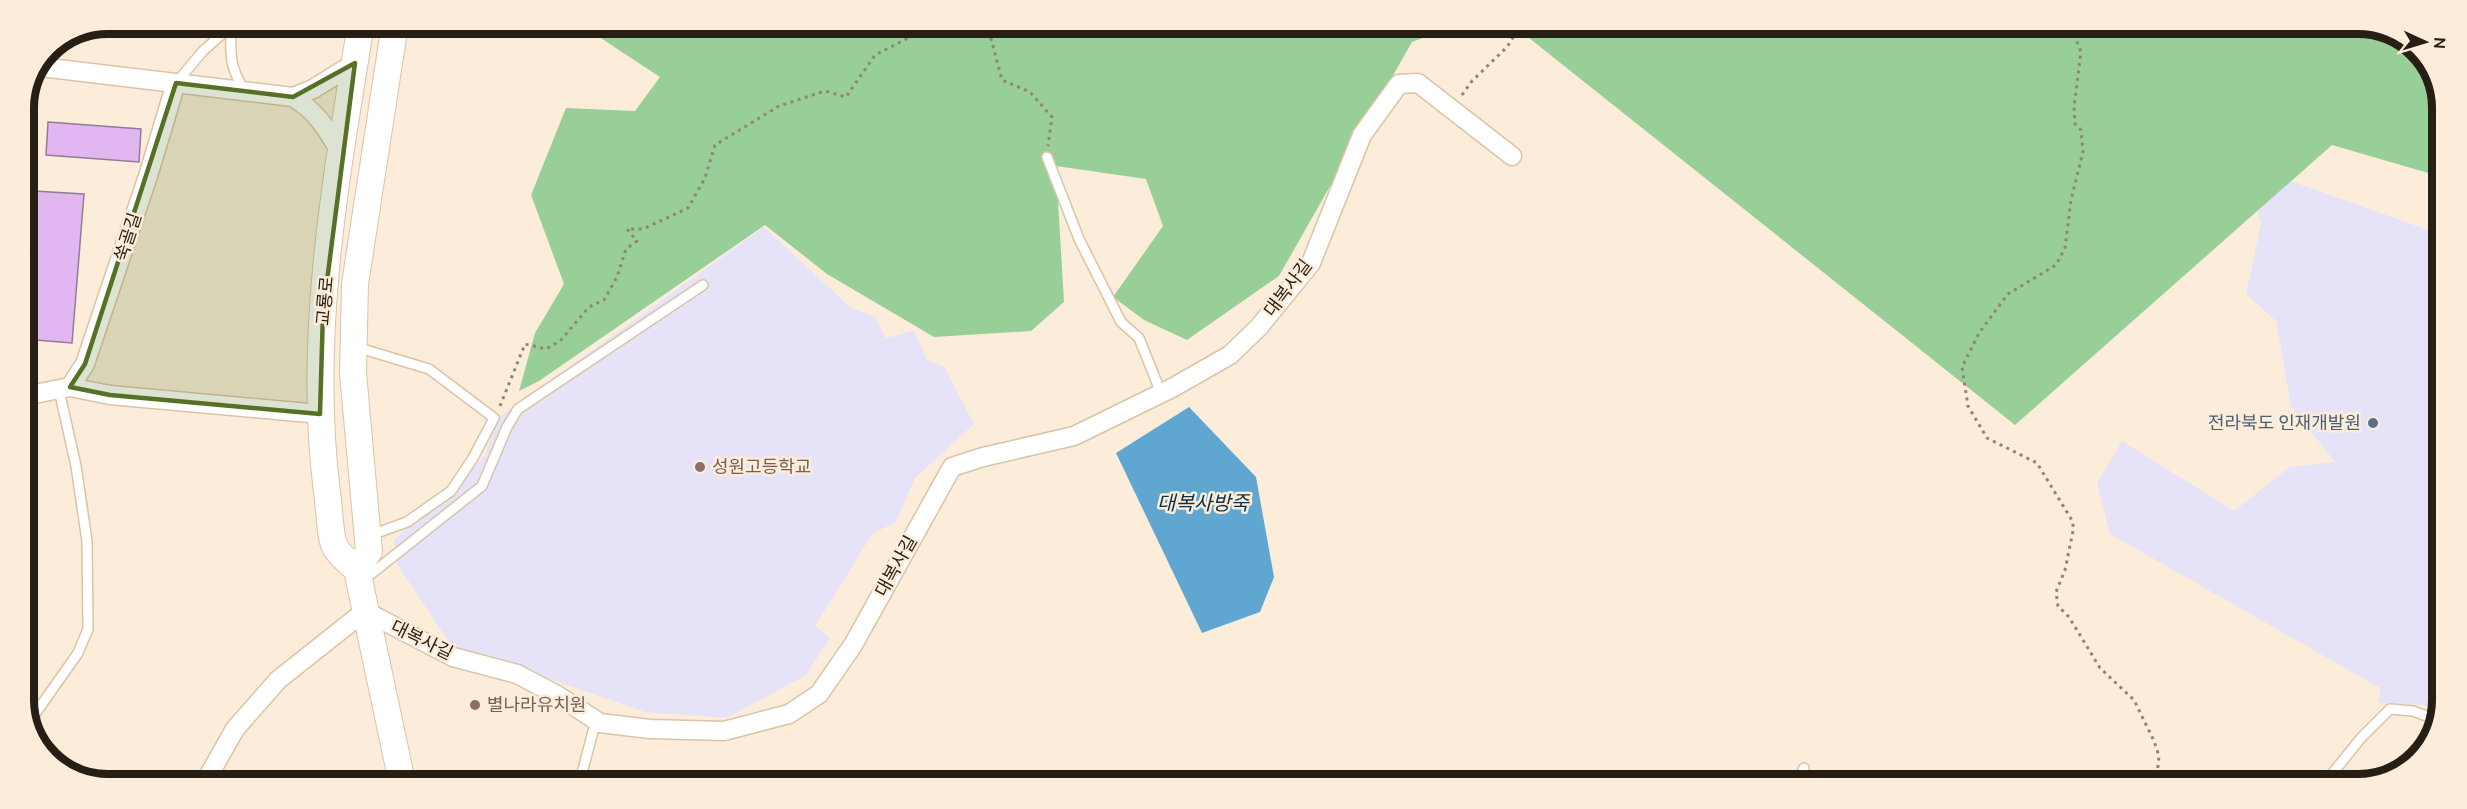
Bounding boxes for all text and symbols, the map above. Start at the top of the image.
north arrow [2395,12,2455,72]
text: N [2431,36,2449,50]
street label: 쑥골길 [110,210,144,263]
street label: 대복사길 [1259,255,1315,320]
street label: 교룡로 [312,275,336,327]
place label: 전라북도 인재개발원 [2208,412,2361,432]
marker: 전라북도 인재개발원 [2366,416,2380,430]
place label: 성원고등학교 [712,456,811,476]
marker: 성원고등학교 [693,460,707,474]
water label: 대복사방죽 [1157,491,1251,514]
street label: 대복사길 [870,532,920,599]
street label: 대복사길 [388,616,457,663]
place label: 별나라유치원 [487,694,586,714]
marker: 별나라유치원 [468,698,482,712]

